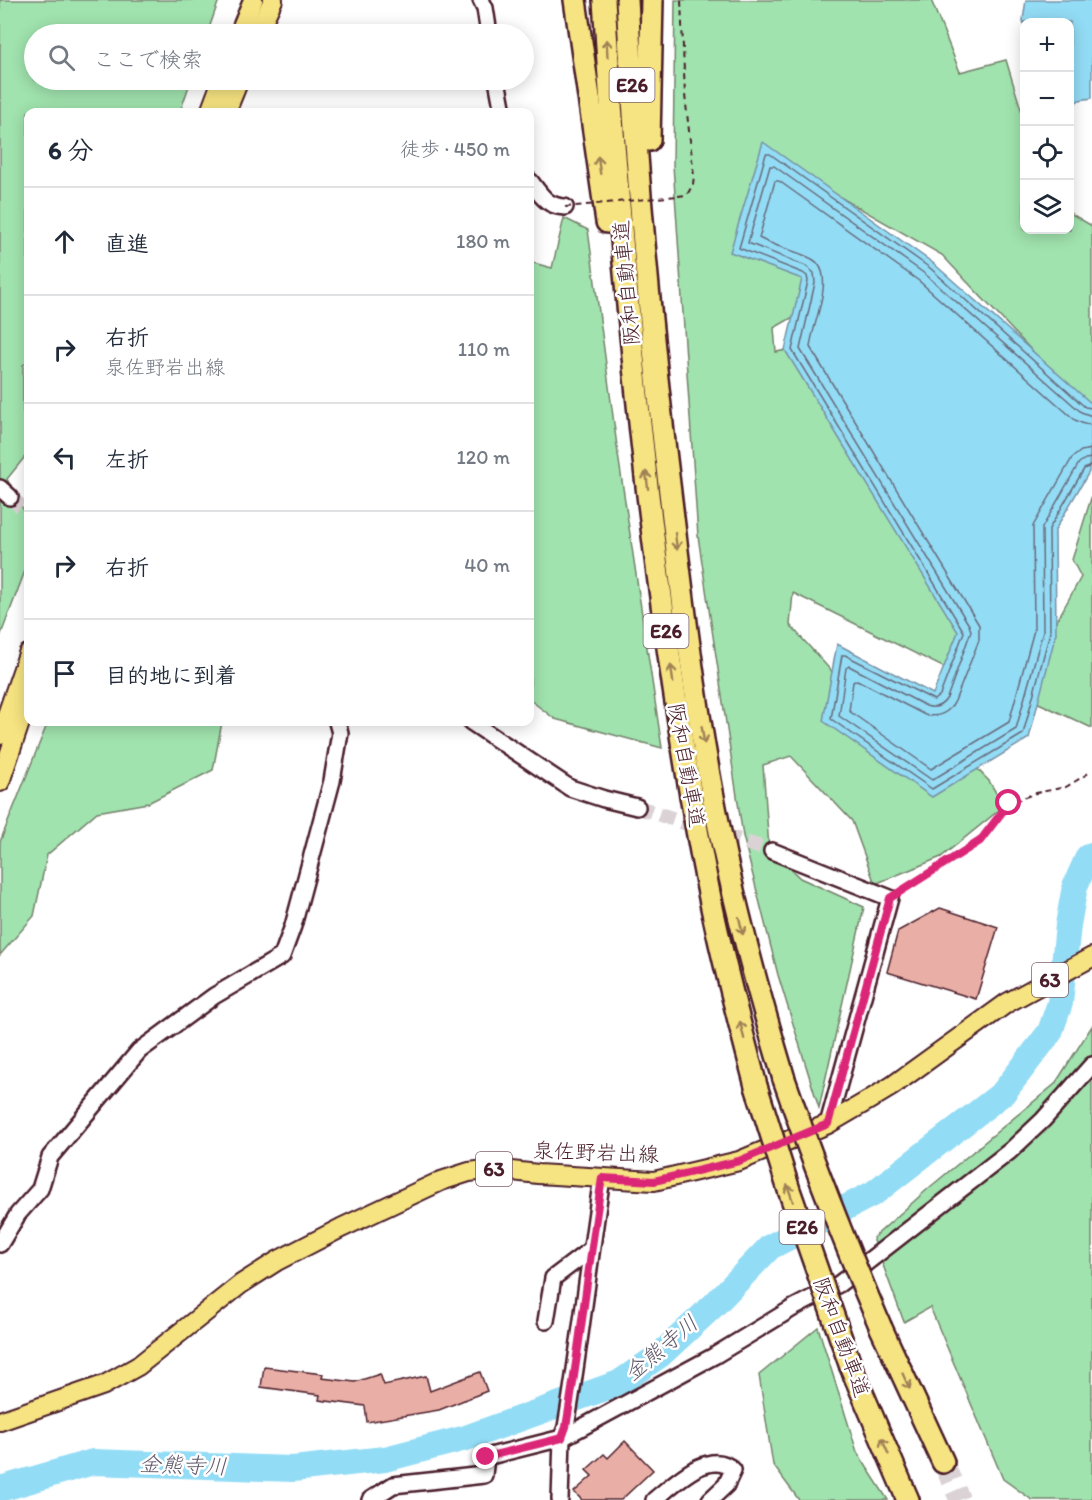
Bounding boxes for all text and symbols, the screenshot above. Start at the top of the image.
map controls [1020,18,1074,234]
button: + [1020,18,1074,72]
search box [24,24,534,90]
one-way arrow [602,38,613,58]
icon: search [45,41,78,74]
text: ここで検索 [93,46,203,73]
road number: E26 [610,68,654,102]
button: − [1020,72,1074,126]
button: locate [1020,126,1074,180]
text: 6 分 [48,134,94,166]
text: 徒歩 · 450 m [400,137,510,161]
one-way arrow [593,156,604,175]
button: layers [1020,180,1074,234]
street label: 阪和自動車道 [608,219,644,347]
icon: ahead [48,225,81,258]
text: 180 m [456,229,510,253]
text: 直進 [105,230,149,257]
text: 右折 [105,324,149,351]
icon: right [48,333,81,366]
text: 110 m [458,337,510,361]
text: 泉佐野岩出線 [105,355,225,379]
icon: left [48,441,81,474]
text: 120 m [457,445,510,469]
text: 左折 [105,446,149,473]
one-way arrow [641,471,652,491]
one-way arrow [670,531,681,551]
icon: right [48,549,81,582]
text: 40 m [464,553,510,577]
text: 右折 [105,554,149,581]
road number: E26 [644,614,688,648]
icon: arrive [48,657,81,690]
text: 目的地に到着 [105,662,237,689]
one-way arrow [666,664,677,684]
street label: 阪和自動車道 [664,701,710,829]
one-way arrow [697,724,708,744]
route start [995,789,1021,815]
one-way arrow [736,916,747,935]
road number: 63 [1032,963,1068,997]
one-way arrow [735,1021,747,1040]
street label: 泉佐野岩出線 [533,1137,659,1167]
road number: 63 [476,1152,512,1186]
one-way arrow [783,1184,794,1203]
road number: E26 [780,1210,824,1244]
street label: 阪和自動車道 [809,1274,875,1400]
water label: 金熊寺川 [619,1309,703,1387]
one-way arrow [900,1372,912,1390]
one-way arrow [879,1438,890,1456]
route end [472,1443,498,1469]
water label: 金熊寺川 [139,1450,227,1480]

